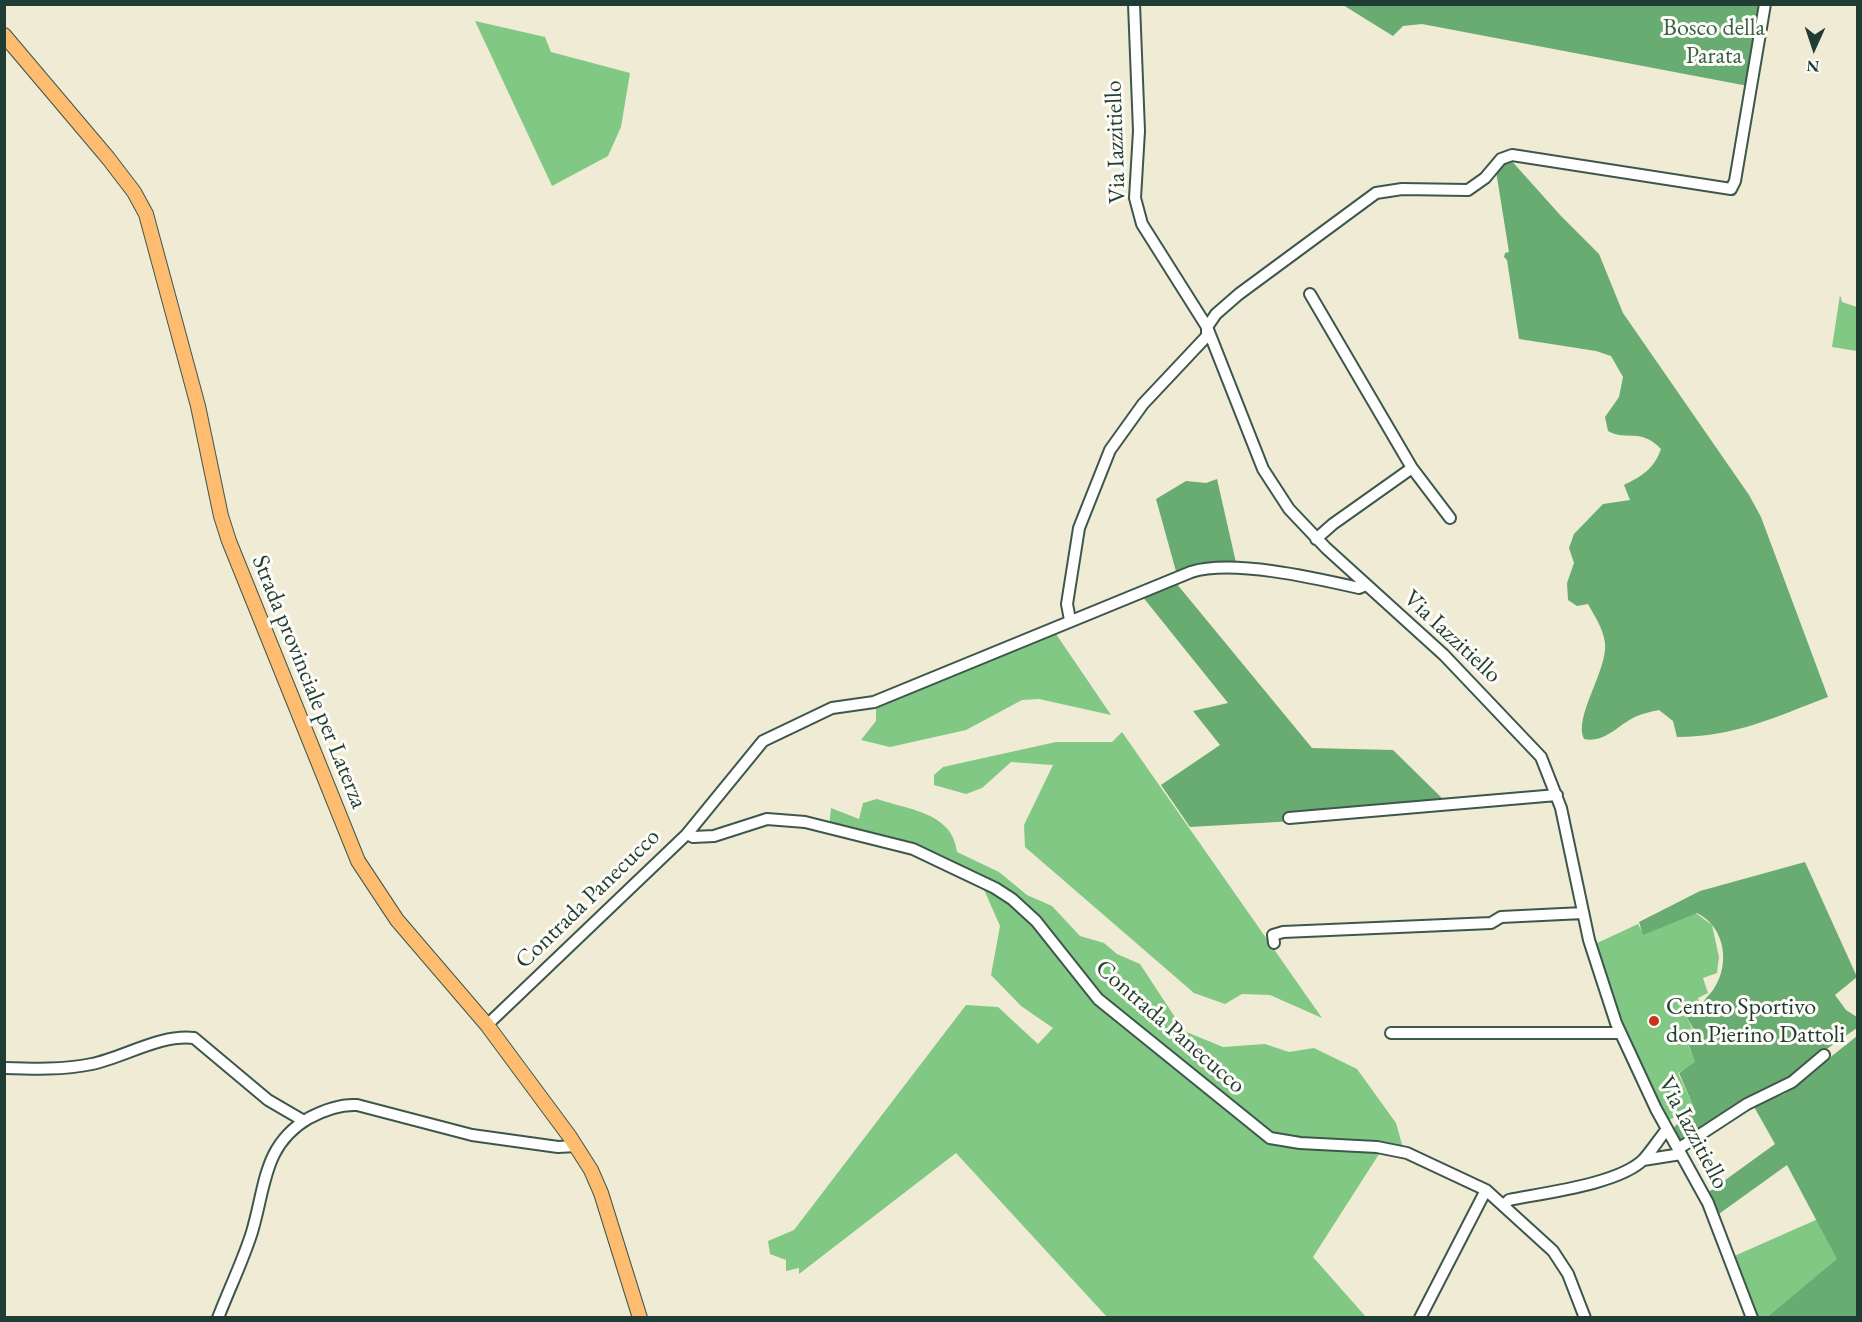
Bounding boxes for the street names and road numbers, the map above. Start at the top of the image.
street label: Via Iazzitiello [1099,80,1133,204]
street label: Strada provinciale per Laterza [245,551,373,813]
street label: Via Iazzitiello [1397,584,1507,690]
street label: Contrada Panecucco [510,823,666,975]
street label: Contrada Panecucco [1089,954,1251,1100]
street label: Via Iazzitiello [1651,1072,1735,1194]

